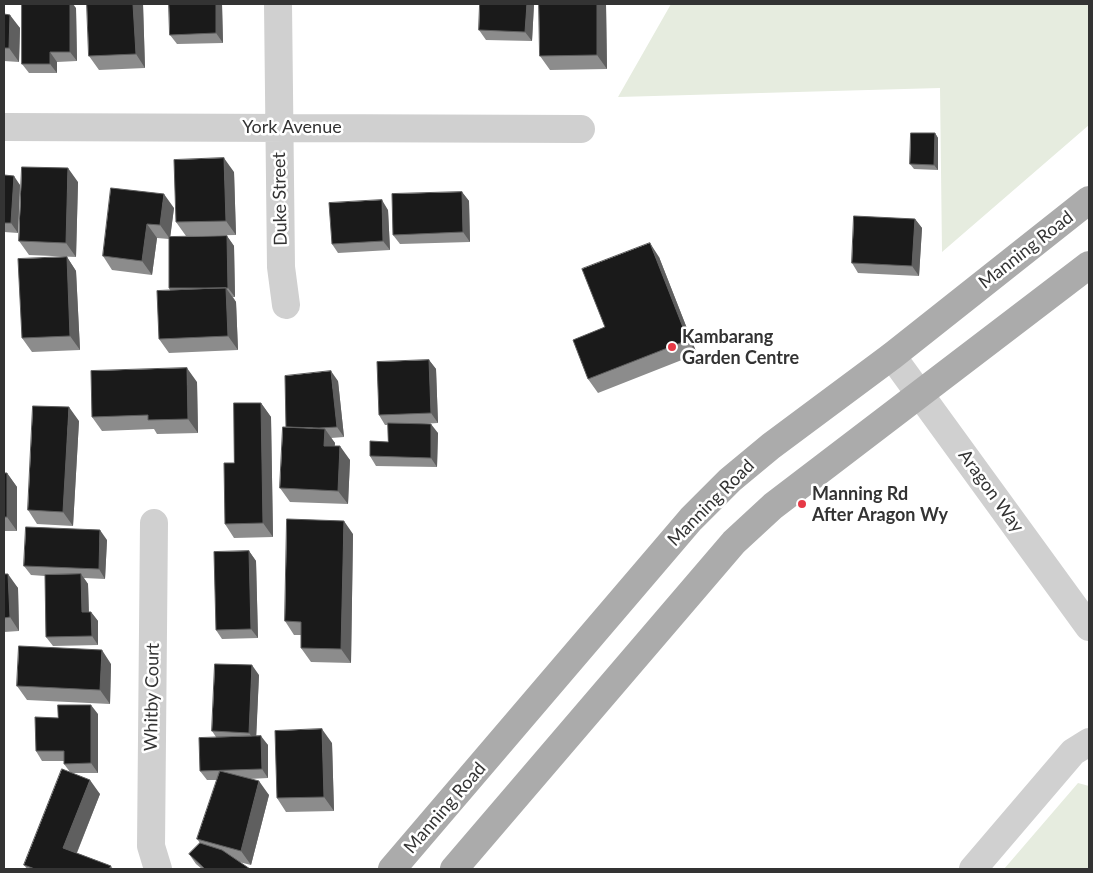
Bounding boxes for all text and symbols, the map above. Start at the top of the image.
street label: York Avenue [242,116,342,138]
street label: Duke Street [268,152,292,246]
street label: Manning Road [975,206,1077,294]
place label: Kambarang Garden Centre [682,326,799,368]
marker: Kambarang Garden Centre [666,341,678,353]
street label: Aragon Way [954,445,1028,537]
street label: Manning Road [663,455,759,551]
place label: Manning Rd After Aragon Wy [812,483,948,526]
marker: Manning Rd After Aragon Wy [796,498,808,510]
street label: Whitby Court [140,643,164,751]
street label: Manning Road [400,758,490,858]

